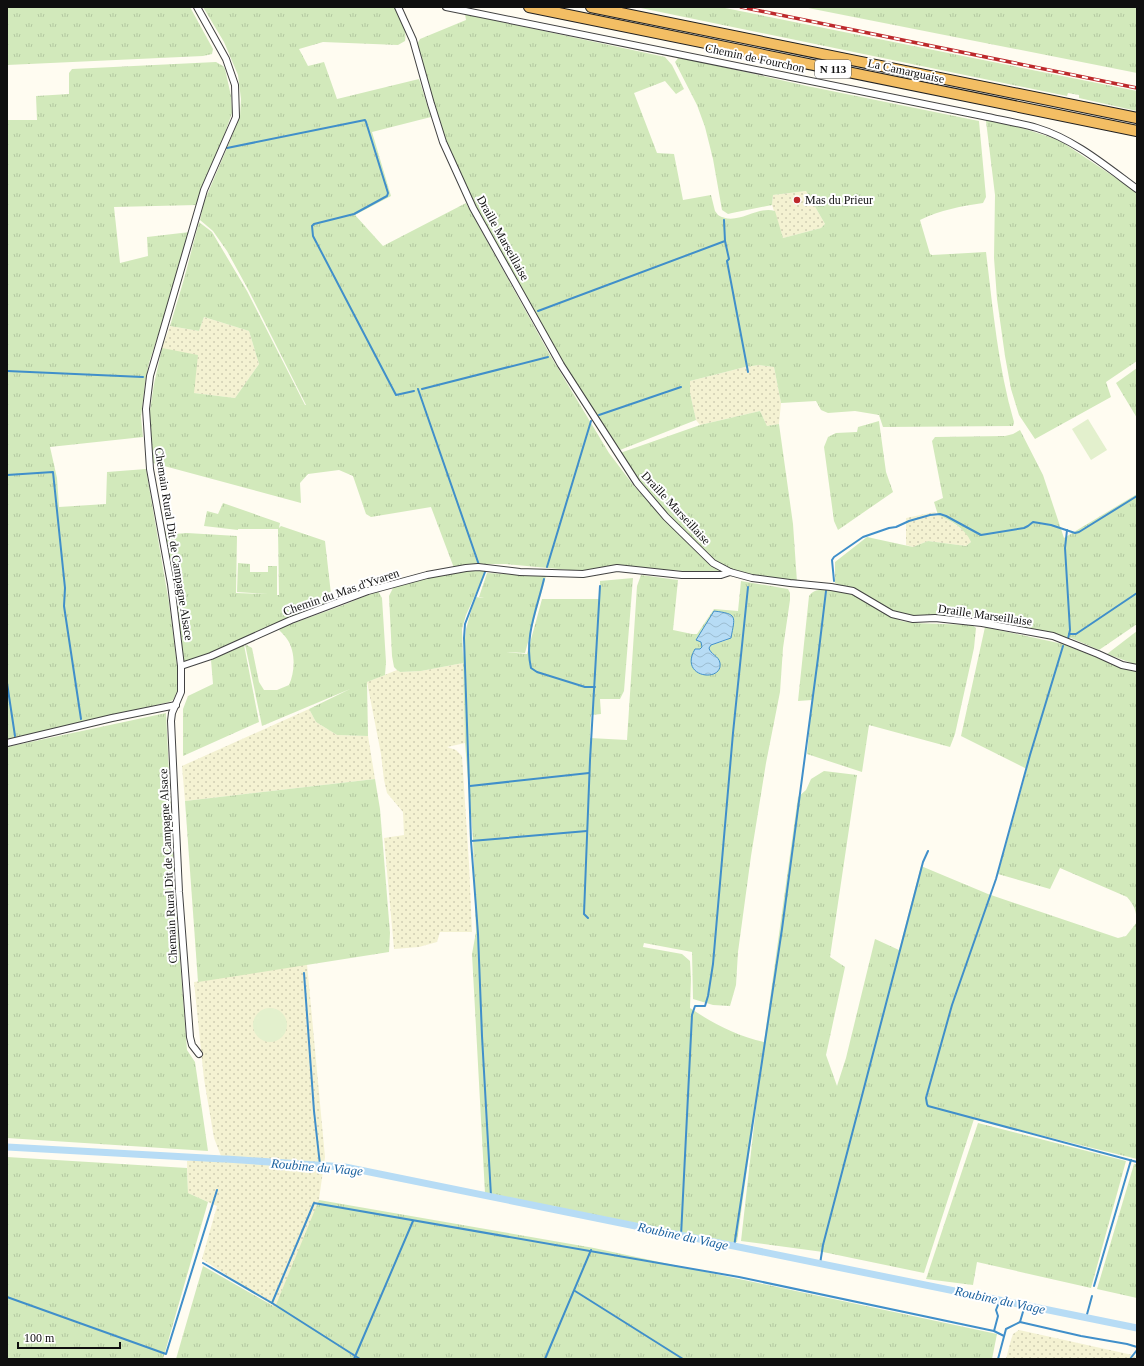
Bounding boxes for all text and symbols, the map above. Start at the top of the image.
street label: Chemin de Fourchon [704,41,806,75]
street label: La Camarguaise [866,56,946,86]
road number: N 113 [815,60,851,78]
street label: Draille Marseillaise [474,193,532,283]
place label: Mas du Prieur [805,193,873,207]
marker: Mas du Prieur [792,195,802,205]
street label: Chemain Rural Dit de Campagne Alsace [152,447,196,641]
street label: Draille Marseillaise [638,468,714,548]
street label: Chemin du Mas d'Yvaren [281,566,401,618]
street label: Draille Marseillaise [937,601,1033,629]
street label: Chemain Rural Dit de Campagne Alsace [156,768,180,964]
water label: Roubine du Viage [269,1155,364,1179]
water label: Roubine du Viage [635,1219,730,1253]
water label: Roubine du Viage [952,1283,1047,1317]
scale bar [18,1324,120,1350]
text: 100 m [24,1331,55,1345]

